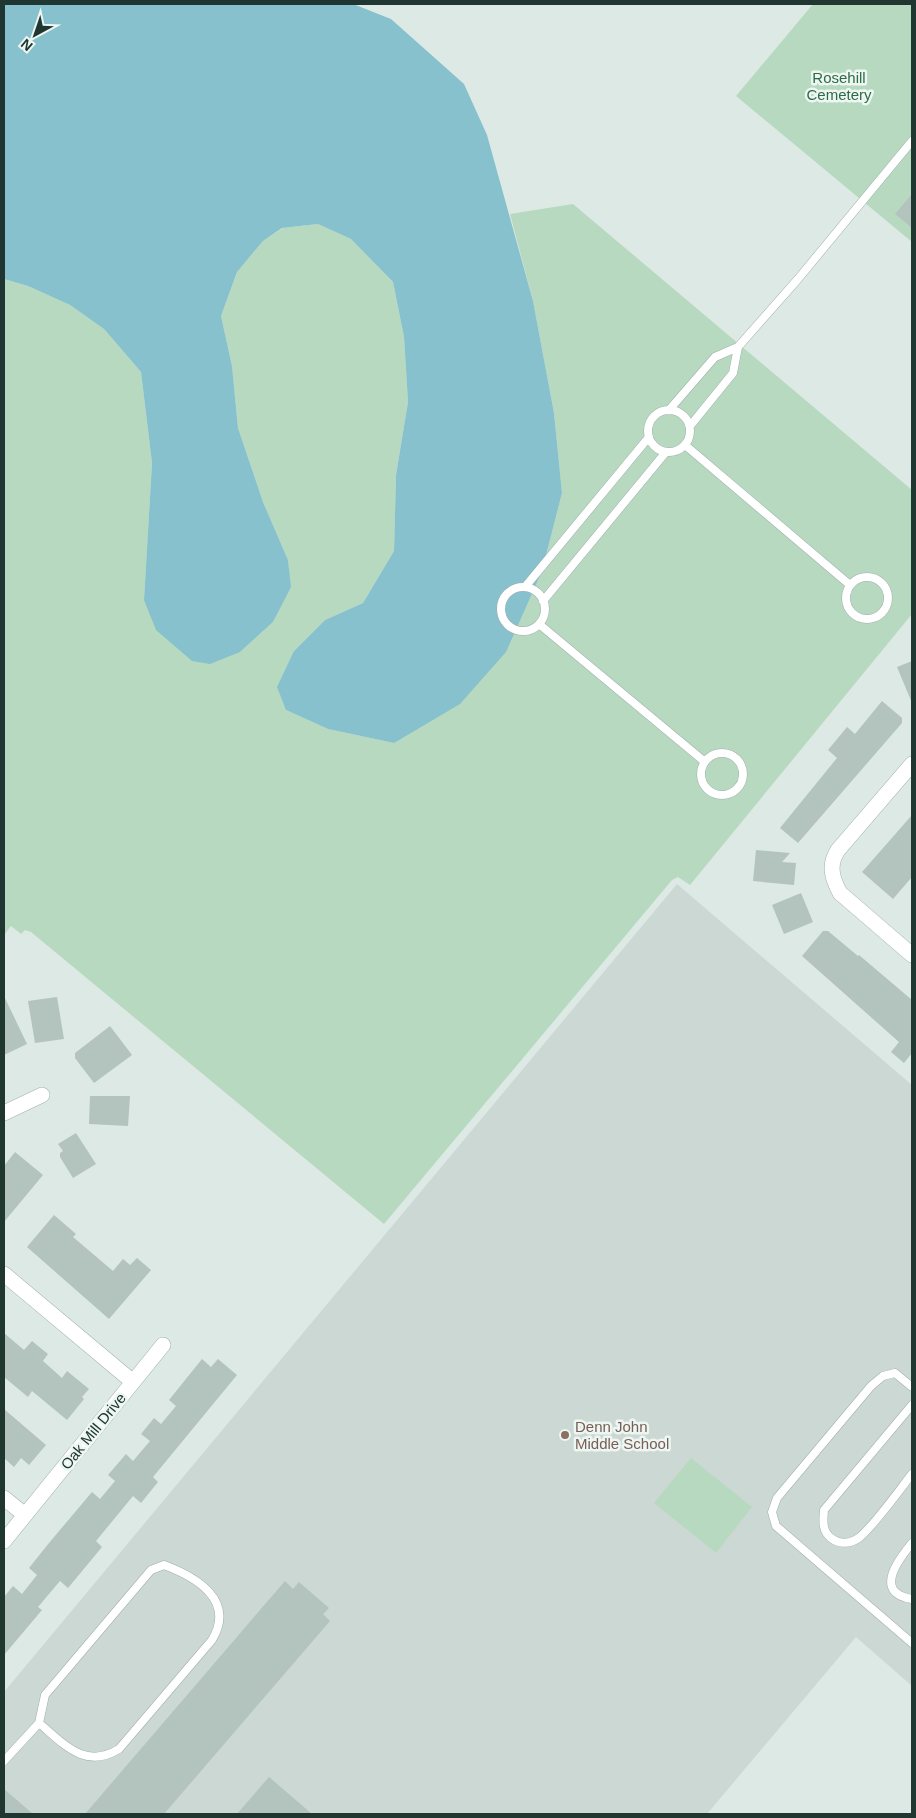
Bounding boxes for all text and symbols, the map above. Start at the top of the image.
north arrow [10,10,60,60]
text: N [18,36,36,54]
park label: Rosehill Cemetery [806,69,872,103]
street label: Oak Mill Drive [57,1389,129,1473]
place label: Denn John Middle School [575,1418,669,1452]
marker: Denn John Middle School [559,1429,571,1441]

